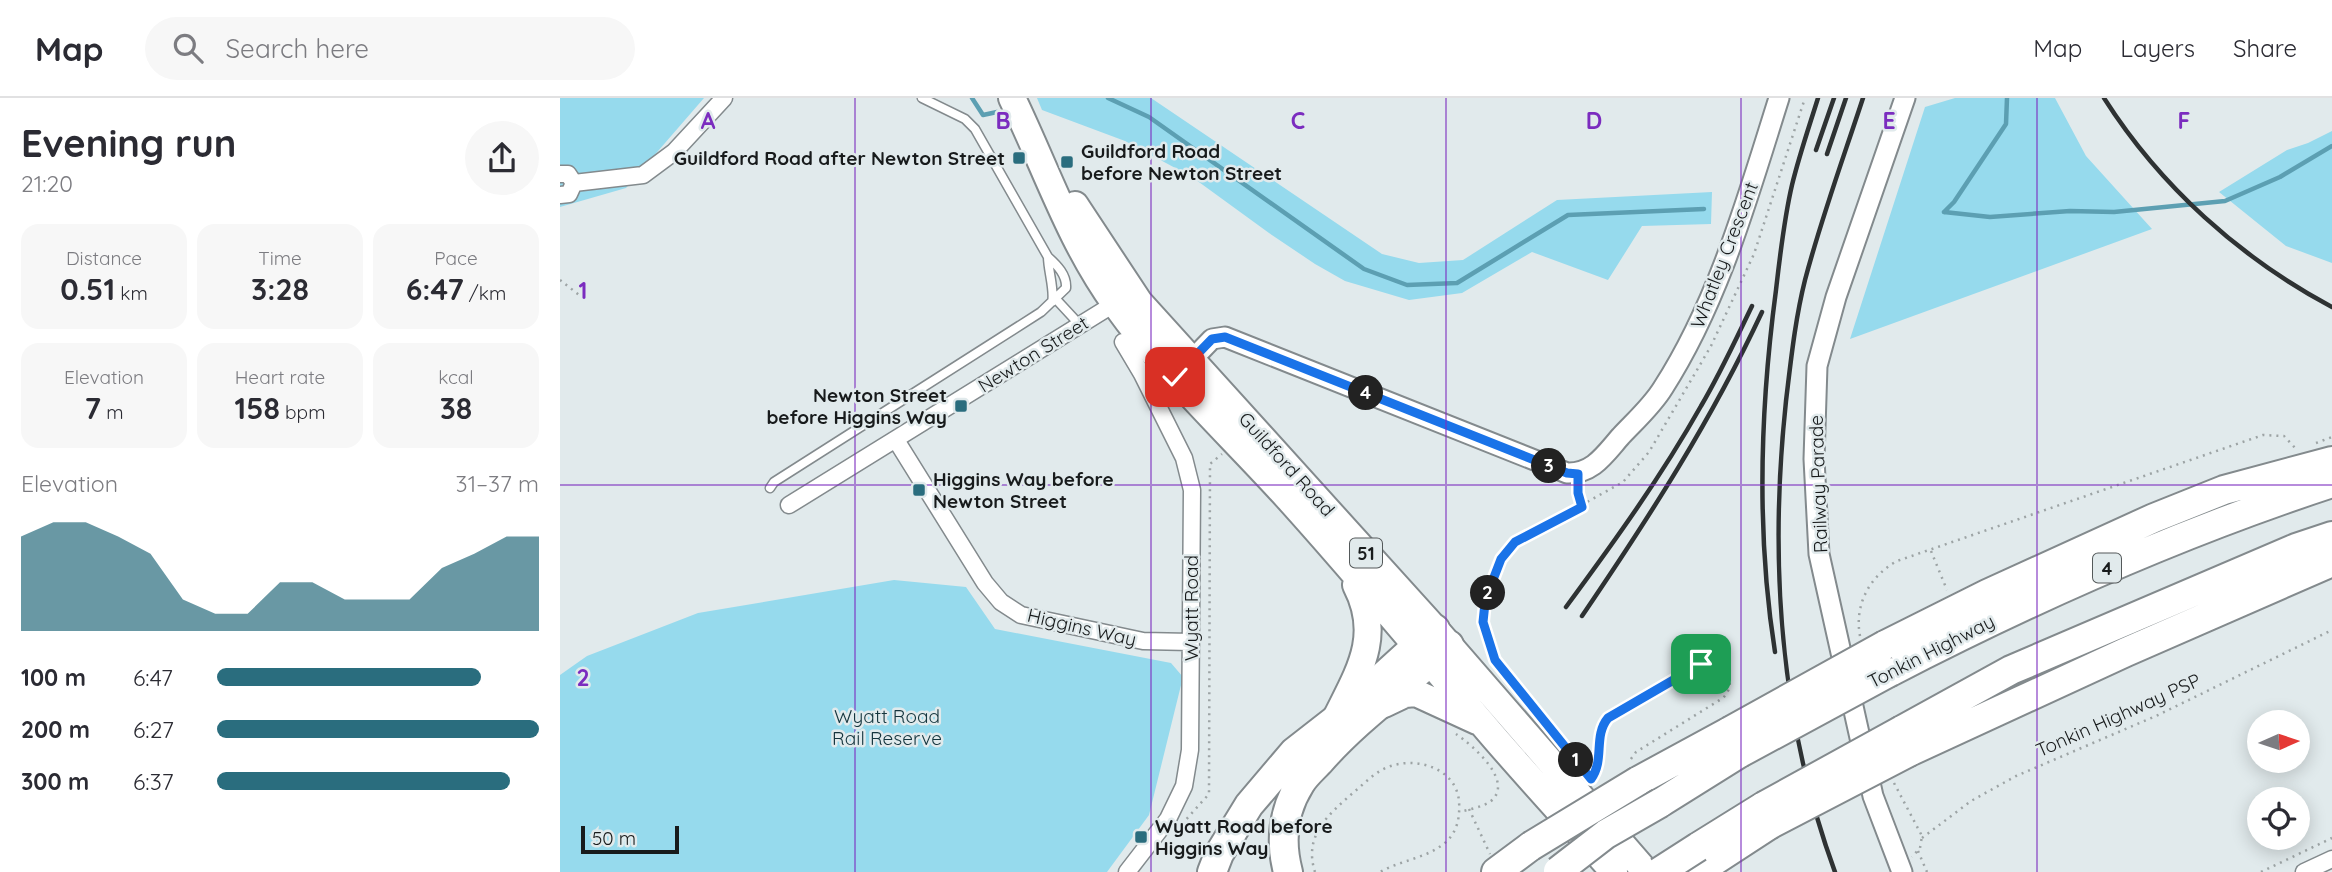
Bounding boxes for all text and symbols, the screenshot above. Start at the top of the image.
search box [145,17,635,80]
text: Map [35,28,103,69]
icon: search [169,29,207,67]
text: Search here [225,32,369,65]
text: Map [2033,33,2082,63]
text: Layers [2120,33,2195,63]
text: Share [2233,33,2297,63]
text: A [701,106,716,135]
text: B [995,106,1011,135]
text: C [1291,106,1305,135]
text: D [1586,106,1602,135]
text: E [1882,106,1896,135]
text: F [2178,106,2190,135]
text: Evening run [21,119,236,167]
button: share [465,121,539,195]
place label: Guildford Road before Newton Street [1081,139,1282,185]
place label: Guildford Road after Newton Street [674,146,1005,170]
marker: Guildford Road after Newton Street [1011,150,1027,166]
marker: Guildford Road before Newton Street [1059,154,1075,170]
text: 21:20 [21,169,73,198]
street label: Whatley Crescent [1685,178,1763,332]
text: Distance [66,246,142,270]
text: Time [258,246,302,270]
text: Pace [434,246,478,270]
text: 0.51 [60,270,115,308]
text: 3:28 [251,270,309,308]
text: 6:47 [406,270,464,308]
text: 1 [579,276,587,305]
text: km [115,281,148,305]
text: /km [464,281,506,305]
street label: Newton Street [973,311,1093,397]
pin [1145,347,1205,407]
icon: check [1156,358,1194,396]
text: Elevation [64,365,144,389]
text: Heart rate [235,365,325,389]
text: kcal [438,365,474,389]
pin: 4 [1348,376,1384,410]
text: 4 [1360,380,1371,404]
place label: Newton Street before Higgins Way [766,383,947,429]
text: 7 [85,389,101,427]
text: 158 [235,389,280,427]
text: 38 [440,389,472,427]
marker: Newton Street before Higgins Way [953,398,969,414]
text: m [101,400,124,424]
text: bpm [280,400,325,424]
street label: Guildford Road [1234,407,1340,521]
street label: Railway Parade [1804,415,1832,553]
pin: 3 [1532,448,1566,484]
text: 3 [1543,453,1554,477]
place label: Higgins Way before Newton Street [933,467,1114,513]
text: Elevation [21,469,118,498]
text: 31–37 m [456,469,539,498]
marker: Higgins Way before Newton Street [911,482,927,498]
road number: 51 [1350,538,1382,568]
road number: 4 [2093,554,2121,582]
street label: Wyatt Road [1179,555,1203,661]
pin: 2 [1471,575,1506,610]
text: 2 [1482,580,1493,604]
street label: Higgins Way [1025,603,1139,651]
street label: Tonkin Highway [1864,609,1998,693]
pin [1671,634,1731,694]
icon: arrive [1682,645,1720,683]
text: 100 m [21,663,86,692]
text: 6:47 [133,663,173,692]
text: 2 [576,663,590,692]
street label: Tonkin Highway PSP [2032,668,2204,762]
park label: Wyatt Road Rail Reserve [832,704,942,750]
north arrow [2247,710,2310,774]
map controls [2247,710,2310,850]
text: 200 m [21,715,90,744]
text: 6:27 [133,715,174,744]
pin: 1 [1558,742,1594,778]
text: 1 [1572,747,1579,771]
text: 300 m [21,767,89,796]
text: 6:37 [133,767,174,796]
button: locate [2247,787,2310,850]
place label: Wyatt Road before Higgins Way [1155,814,1333,860]
scale bar [581,823,679,855]
text: 50 m [592,826,636,850]
marker: Wyatt Road before Higgins Way [1133,829,1149,845]

